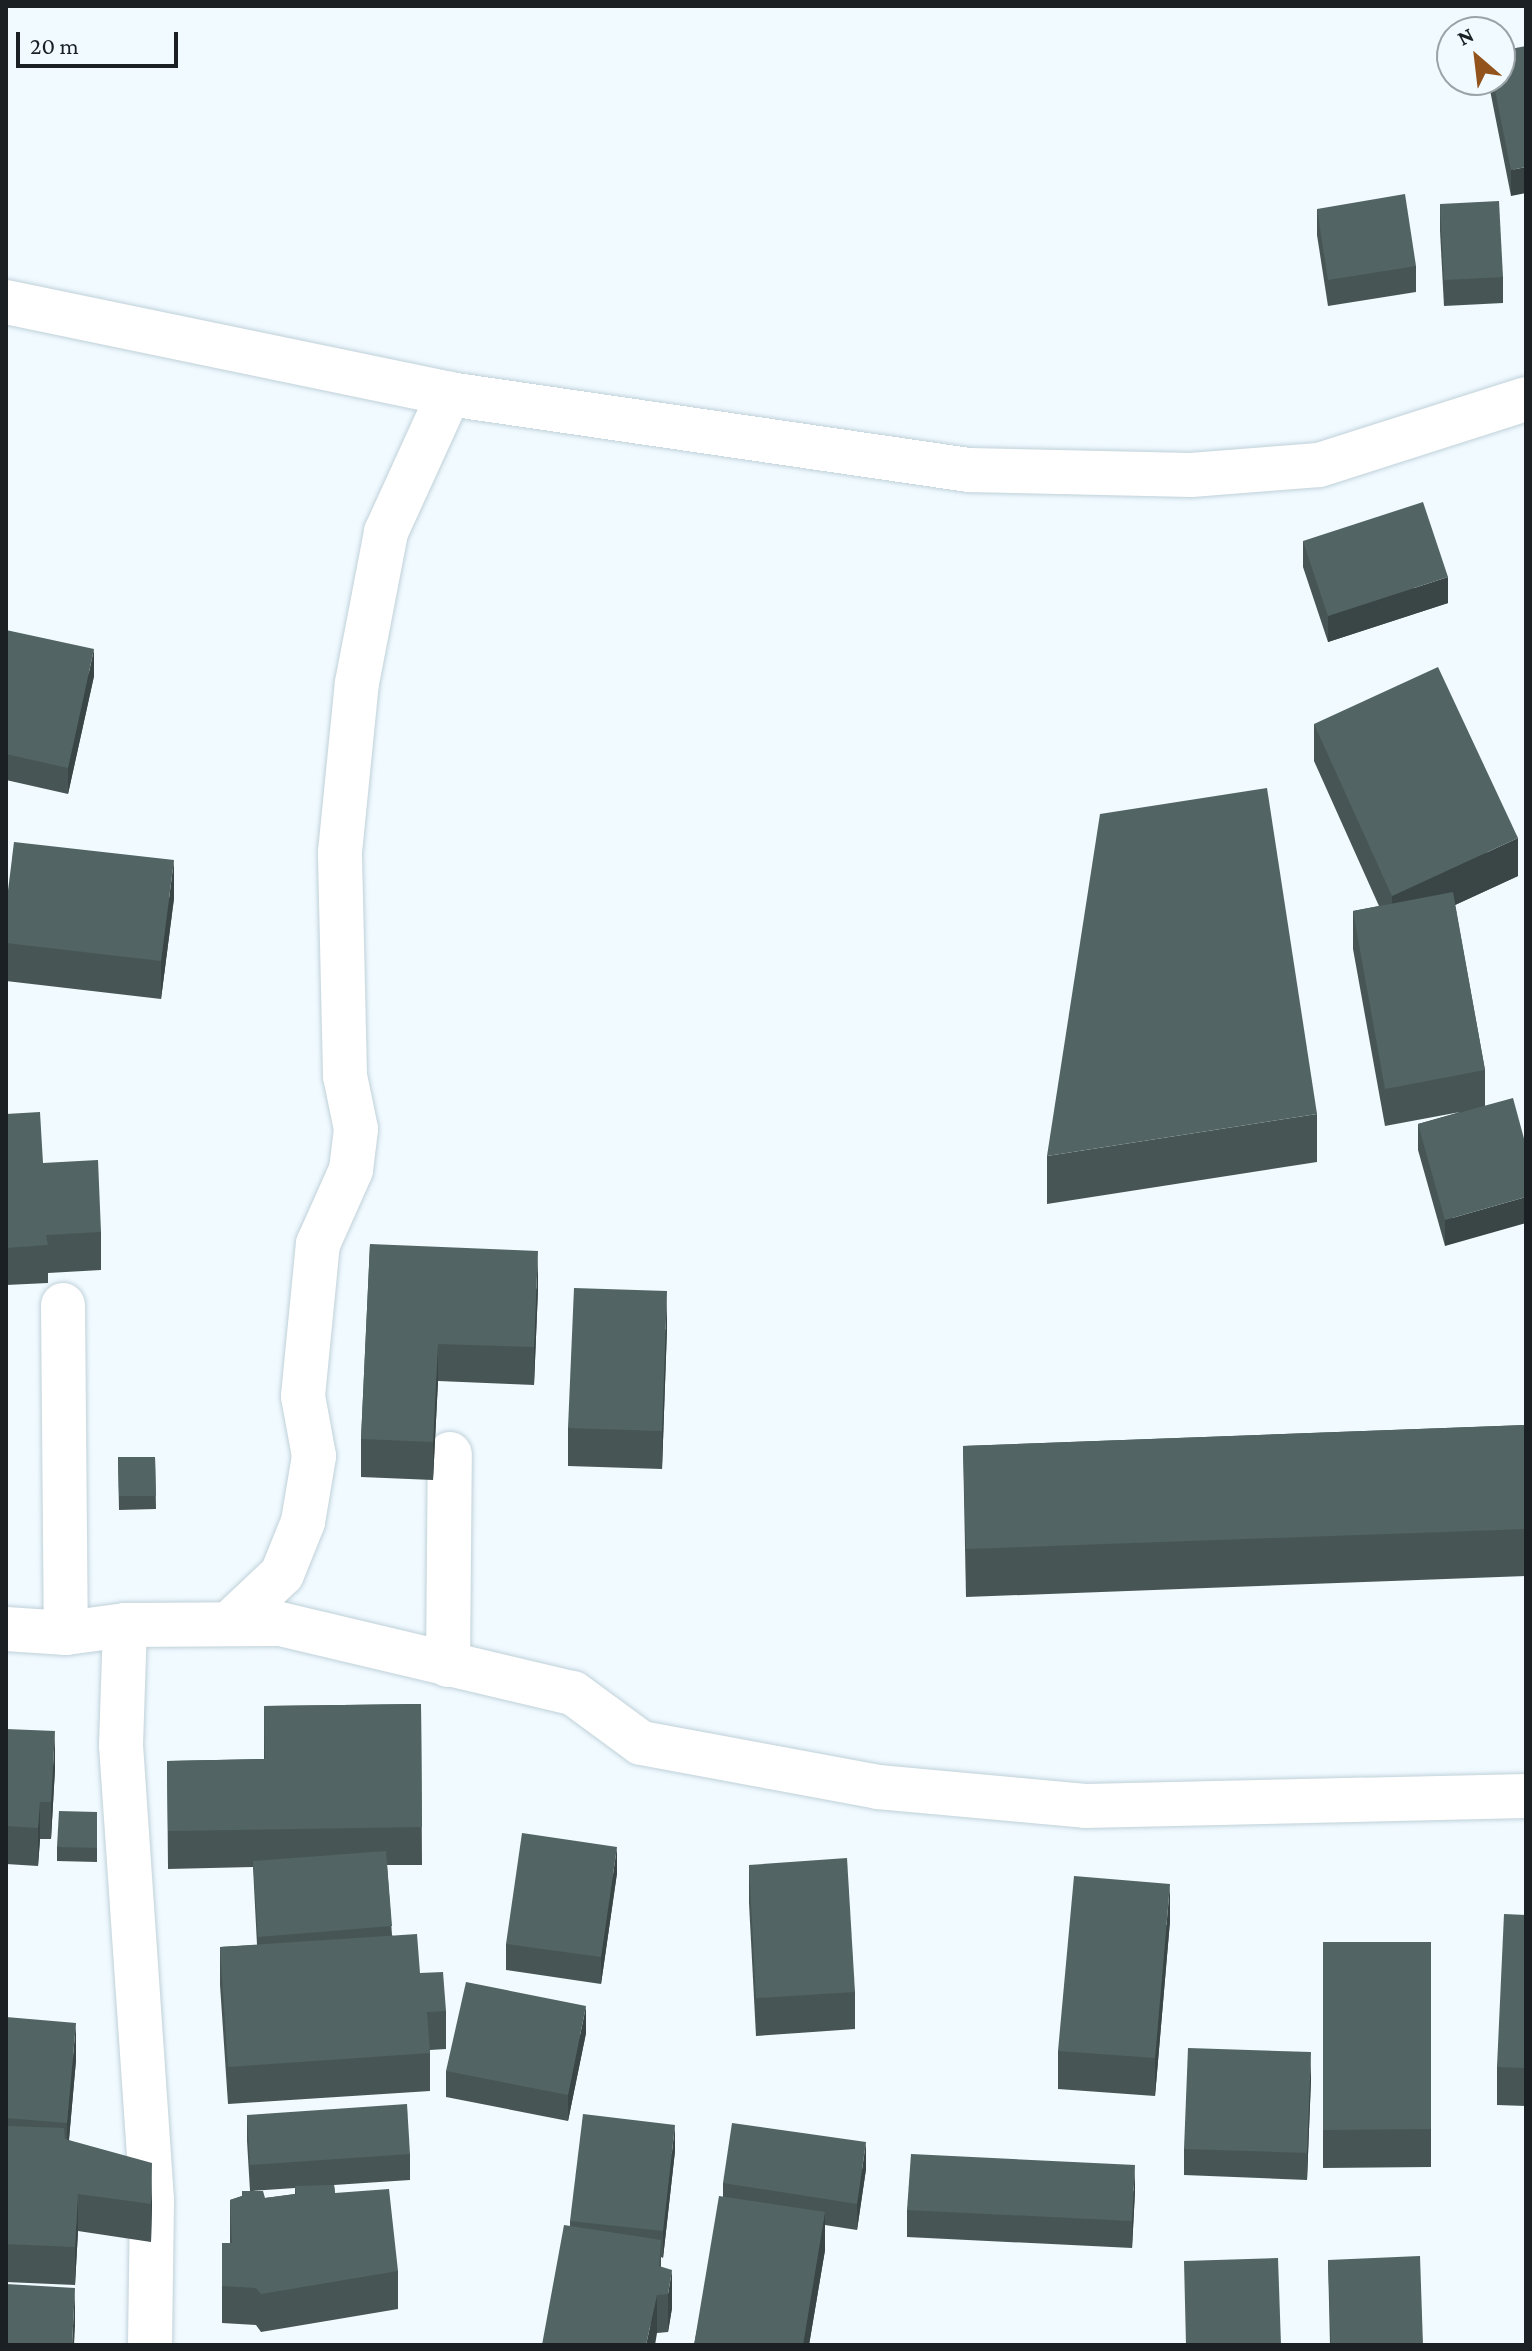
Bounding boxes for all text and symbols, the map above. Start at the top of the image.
scale bar [20,16,182,66]
north arrow [1436,16,1516,96]
text: N [1453,22,1478,51]
text: 20 m [30,32,79,59]

